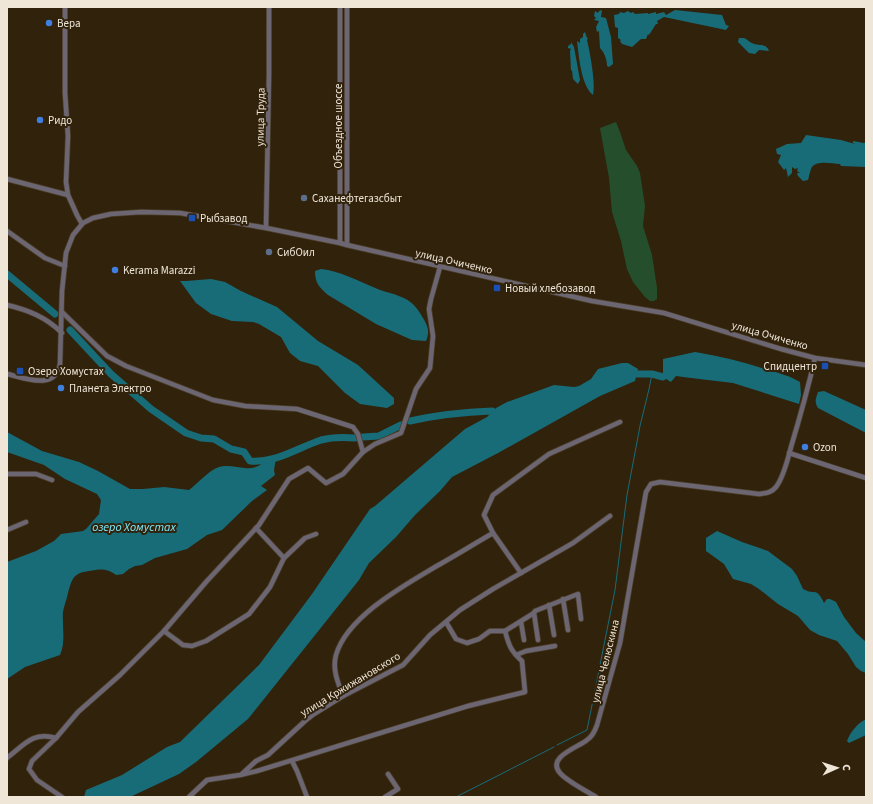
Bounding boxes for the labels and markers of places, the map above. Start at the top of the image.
place label: Вера [57,16,80,31]
marker: Вера [44,18,54,28]
place label: Ридо [48,113,72,128]
marker: Ридо [35,115,45,125]
place label: Саханефтегазсбыт [312,191,402,206]
marker: Саханефтегазсбыт [299,193,309,203]
place label: Рыбзавод [200,211,247,226]
marker: Рыбзавод [187,213,197,223]
place label: СибОил [277,245,315,260]
marker: СибОил [264,247,274,257]
place label: Kerama Marazzi [123,263,195,278]
marker: Kerama Marazzi [110,265,120,275]
place label: Новый хлебозавод [505,281,596,296]
marker: Новый хлебозавод [492,283,502,293]
place label: Спидцентр [764,359,817,374]
marker: Спидцентр [820,361,830,371]
place label: Озеро Хомустах [28,364,104,379]
marker: Озеро Хомустах [15,366,25,376]
place label: Планета Электро [69,381,151,396]
marker: Планета Электро [56,383,66,393]
place label: Ozon [813,440,837,455]
marker: Ozon [800,442,810,452]

